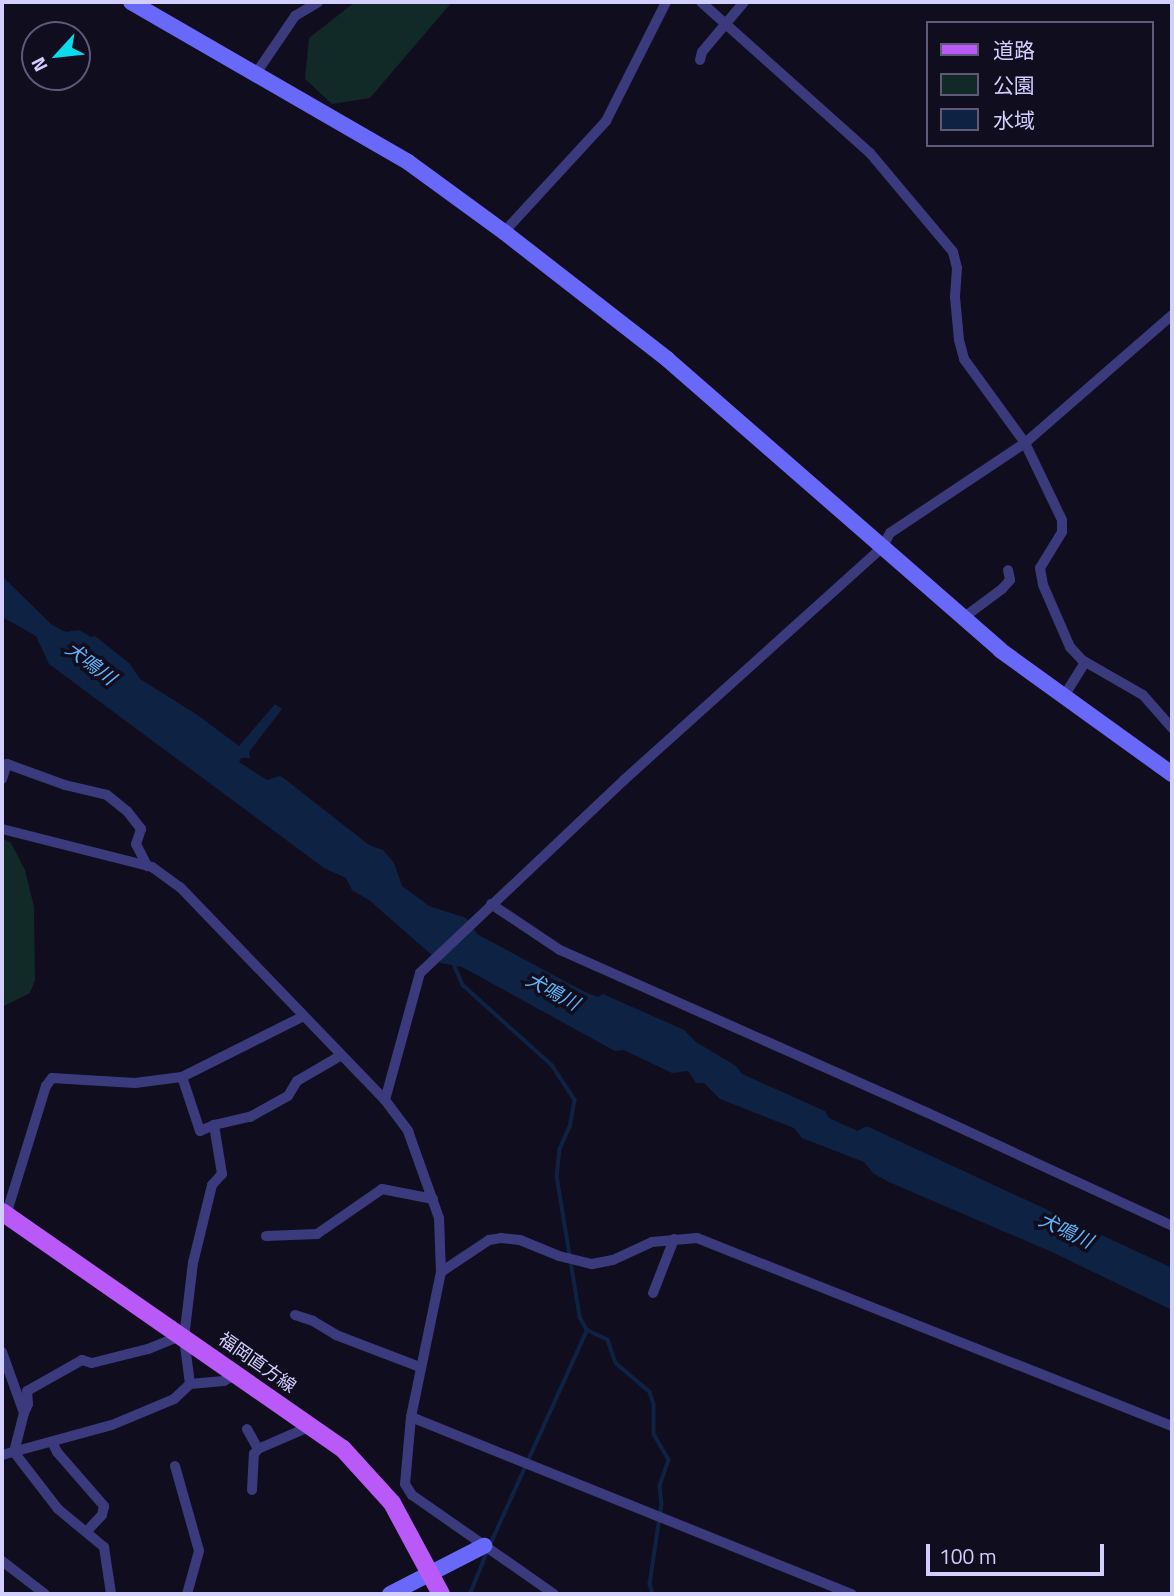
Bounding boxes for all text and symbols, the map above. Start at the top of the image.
north arrow [21,21,91,91]
legend [926,21,1153,147]
text: 道路 [993,34,1035,66]
text: N [23,52,55,77]
text: 公園 [993,69,1035,101]
text: 水域 [993,104,1035,136]
water label: 犬鳴川 [61,637,121,689]
water label: 犬鳴川 [522,968,584,1014]
water label: 犬鳴川 [1035,1208,1097,1252]
street label: 福岡直方線 [214,1328,300,1398]
scale bar [929,1530,1108,1574]
text: 100 m [939,1540,996,1572]

